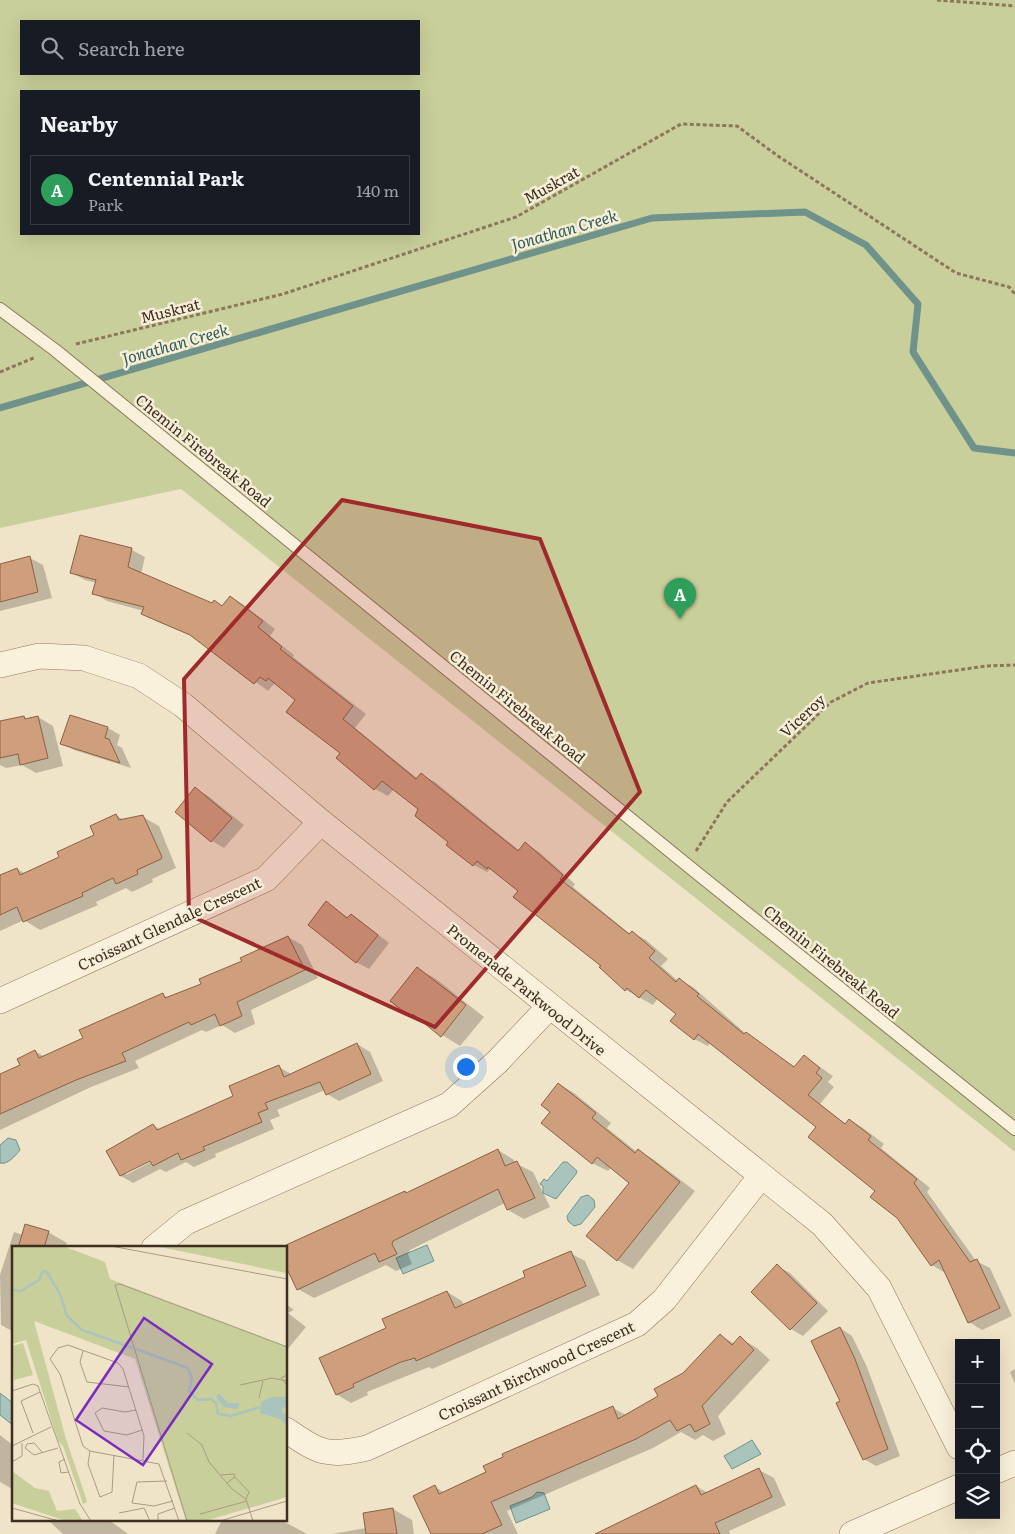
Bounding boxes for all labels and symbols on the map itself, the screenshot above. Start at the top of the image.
street label: Muskrat [519,159,583,209]
water label: Jonathan Creek [508,202,620,256]
street label: Muskrat [138,292,202,328]
water label: Jonathan Creek [119,316,231,370]
street label: Chemin Firebreak Road [131,388,277,512]
pin: A [664,578,696,619]
street label: Chemin Firebreak Road [445,644,591,768]
street label: Viceroy [774,688,830,742]
street label: Croissant Glendale Crescent [73,870,265,976]
street label: Chemin Firebreak Road [759,899,905,1023]
street label: Promenade Parkwood Drive [442,917,612,1061]
your location [453,1054,479,1080]
inset map [12,1246,288,1522]
street label: Croissant Birchwood Crescent [434,1314,638,1426]

